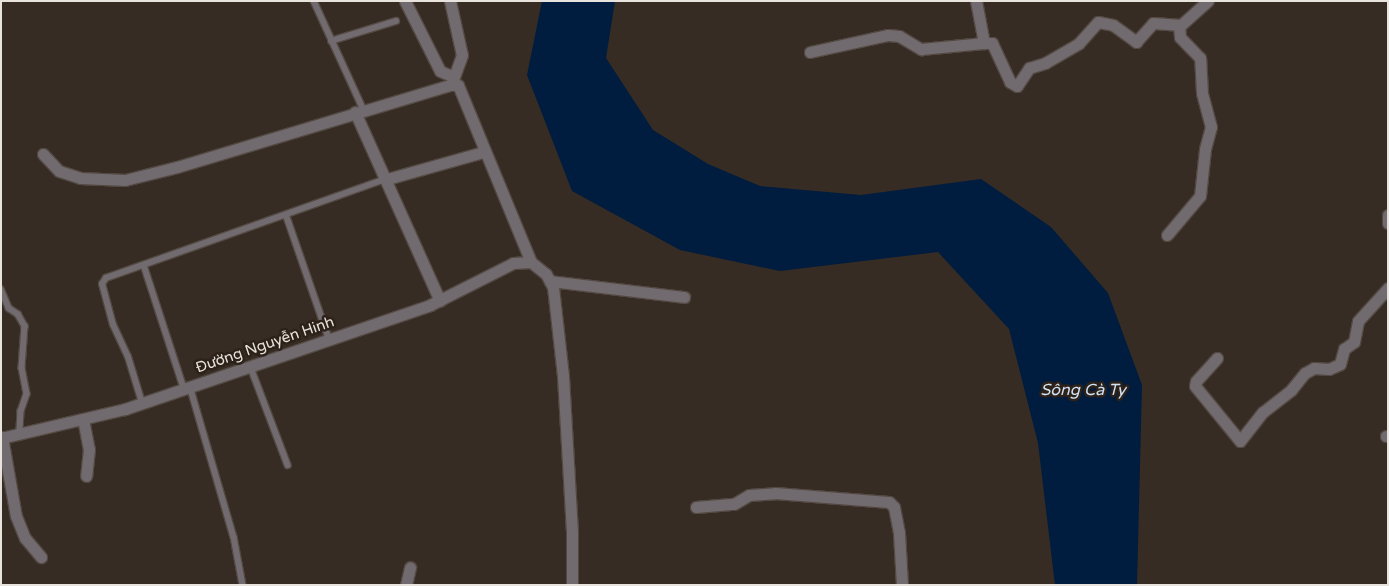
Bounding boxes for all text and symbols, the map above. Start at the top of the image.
street label: Đường Nguyễn Hinh [193,313,337,377]
water label: Sông Cà Ty [1040,380,1126,400]

